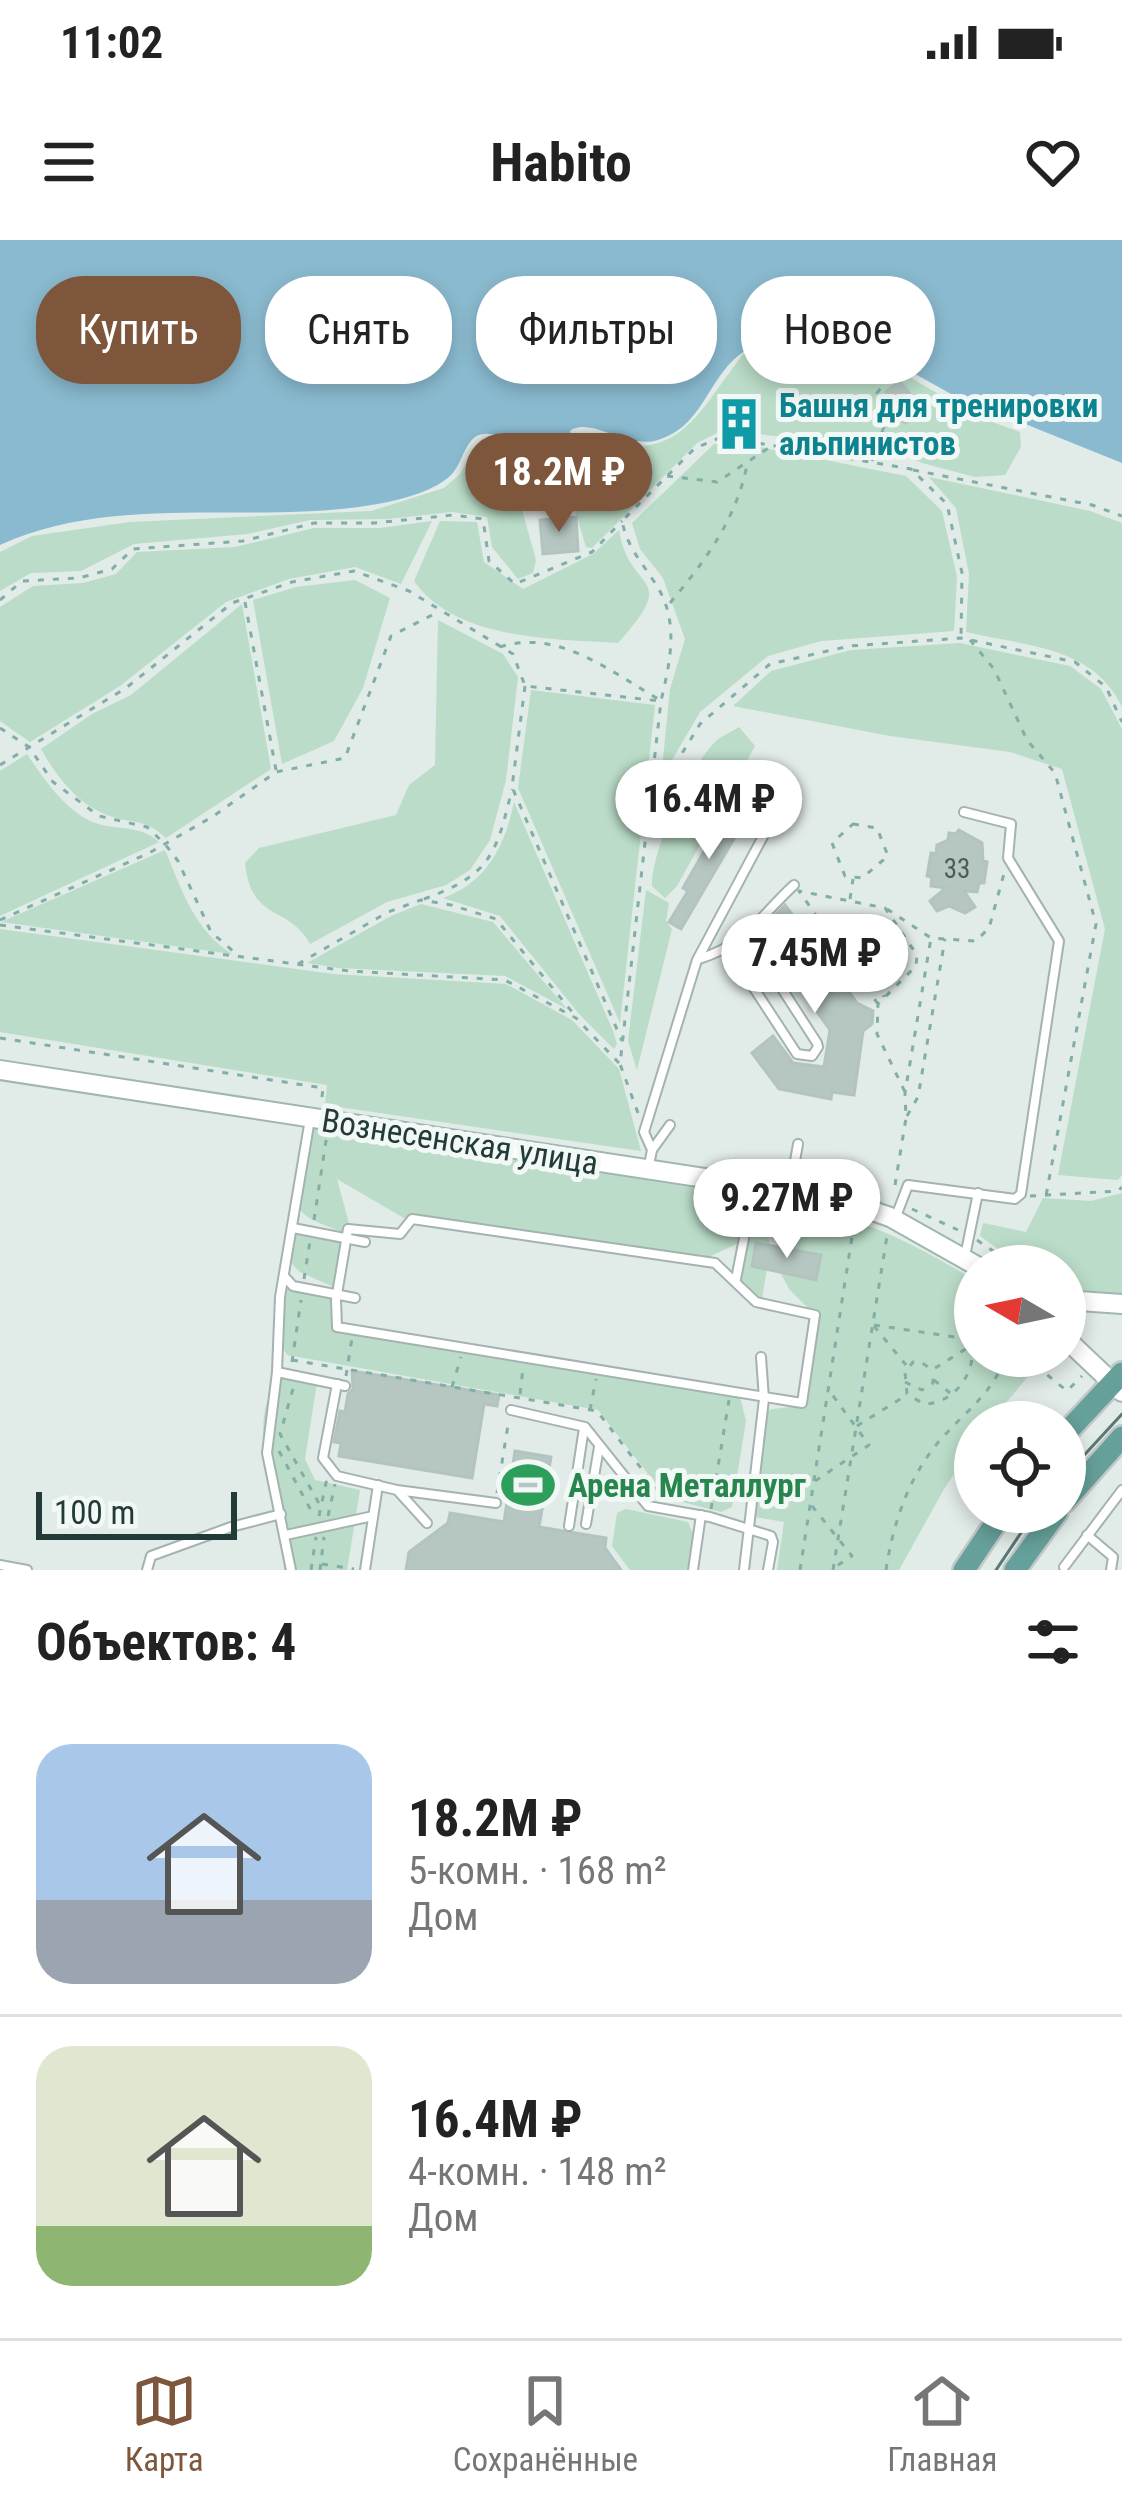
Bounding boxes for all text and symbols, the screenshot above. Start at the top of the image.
text: 11:02 [60,16,163,69]
icon: menu [36,129,102,195]
icon: heart [1020,129,1086,195]
text: Habito [490,131,632,194]
chip: Купить [36,276,241,384]
chip: Снять [265,276,452,384]
chip: Фильтры [476,276,717,384]
chip: Новое [741,276,935,384]
place label: Башня для тренировки альпинистов [779,386,1098,463]
building icon: Башня для тренировки альпинистов [710,395,768,453]
pin: 18.2M ₽ [448,433,670,535]
text: 18.2M ₽ [492,449,626,495]
pin: 16.4M ₽ [598,760,820,862]
text: 16.4M ₽ [642,776,776,822]
house number: 33 [944,853,970,885]
pin: 7.45M ₽ [704,914,926,1016]
text: 7.45M ₽ [748,930,882,976]
street label: Вознесенская улица [319,1100,601,1183]
pin: 9.27M ₽ [676,1159,898,1261]
text: 9.27M ₽ [720,1175,854,1221]
north arrow [954,1245,1086,1377]
map controls [954,1245,1086,1533]
button: locate [954,1401,1086,1533]
sports icon: Арена Металлург [499,1456,557,1514]
place label: Арена Металлург [568,1466,806,1505]
scale bar [36,1486,237,1539]
text: 100 m [54,1493,135,1532]
icon: filters [1020,1609,1086,1675]
text: Объектов: 4 [36,1613,296,1672]
text: 18.2M ₽ [408,1789,583,1848]
icon: home [132,1792,276,1936]
text: 5-комн. · 168 m² [408,1848,667,1894]
text: Дом [408,1894,479,1940]
text: 16.4M ₽ [408,2090,583,2149]
icon: home [132,2094,276,2238]
text: 4-комн. · 148 m² [408,2149,667,2195]
text: Дом [408,2195,479,2241]
tab: Карта [125,2368,204,2479]
tab: Сохранённые [453,2368,638,2479]
tab: Главная [887,2368,997,2479]

